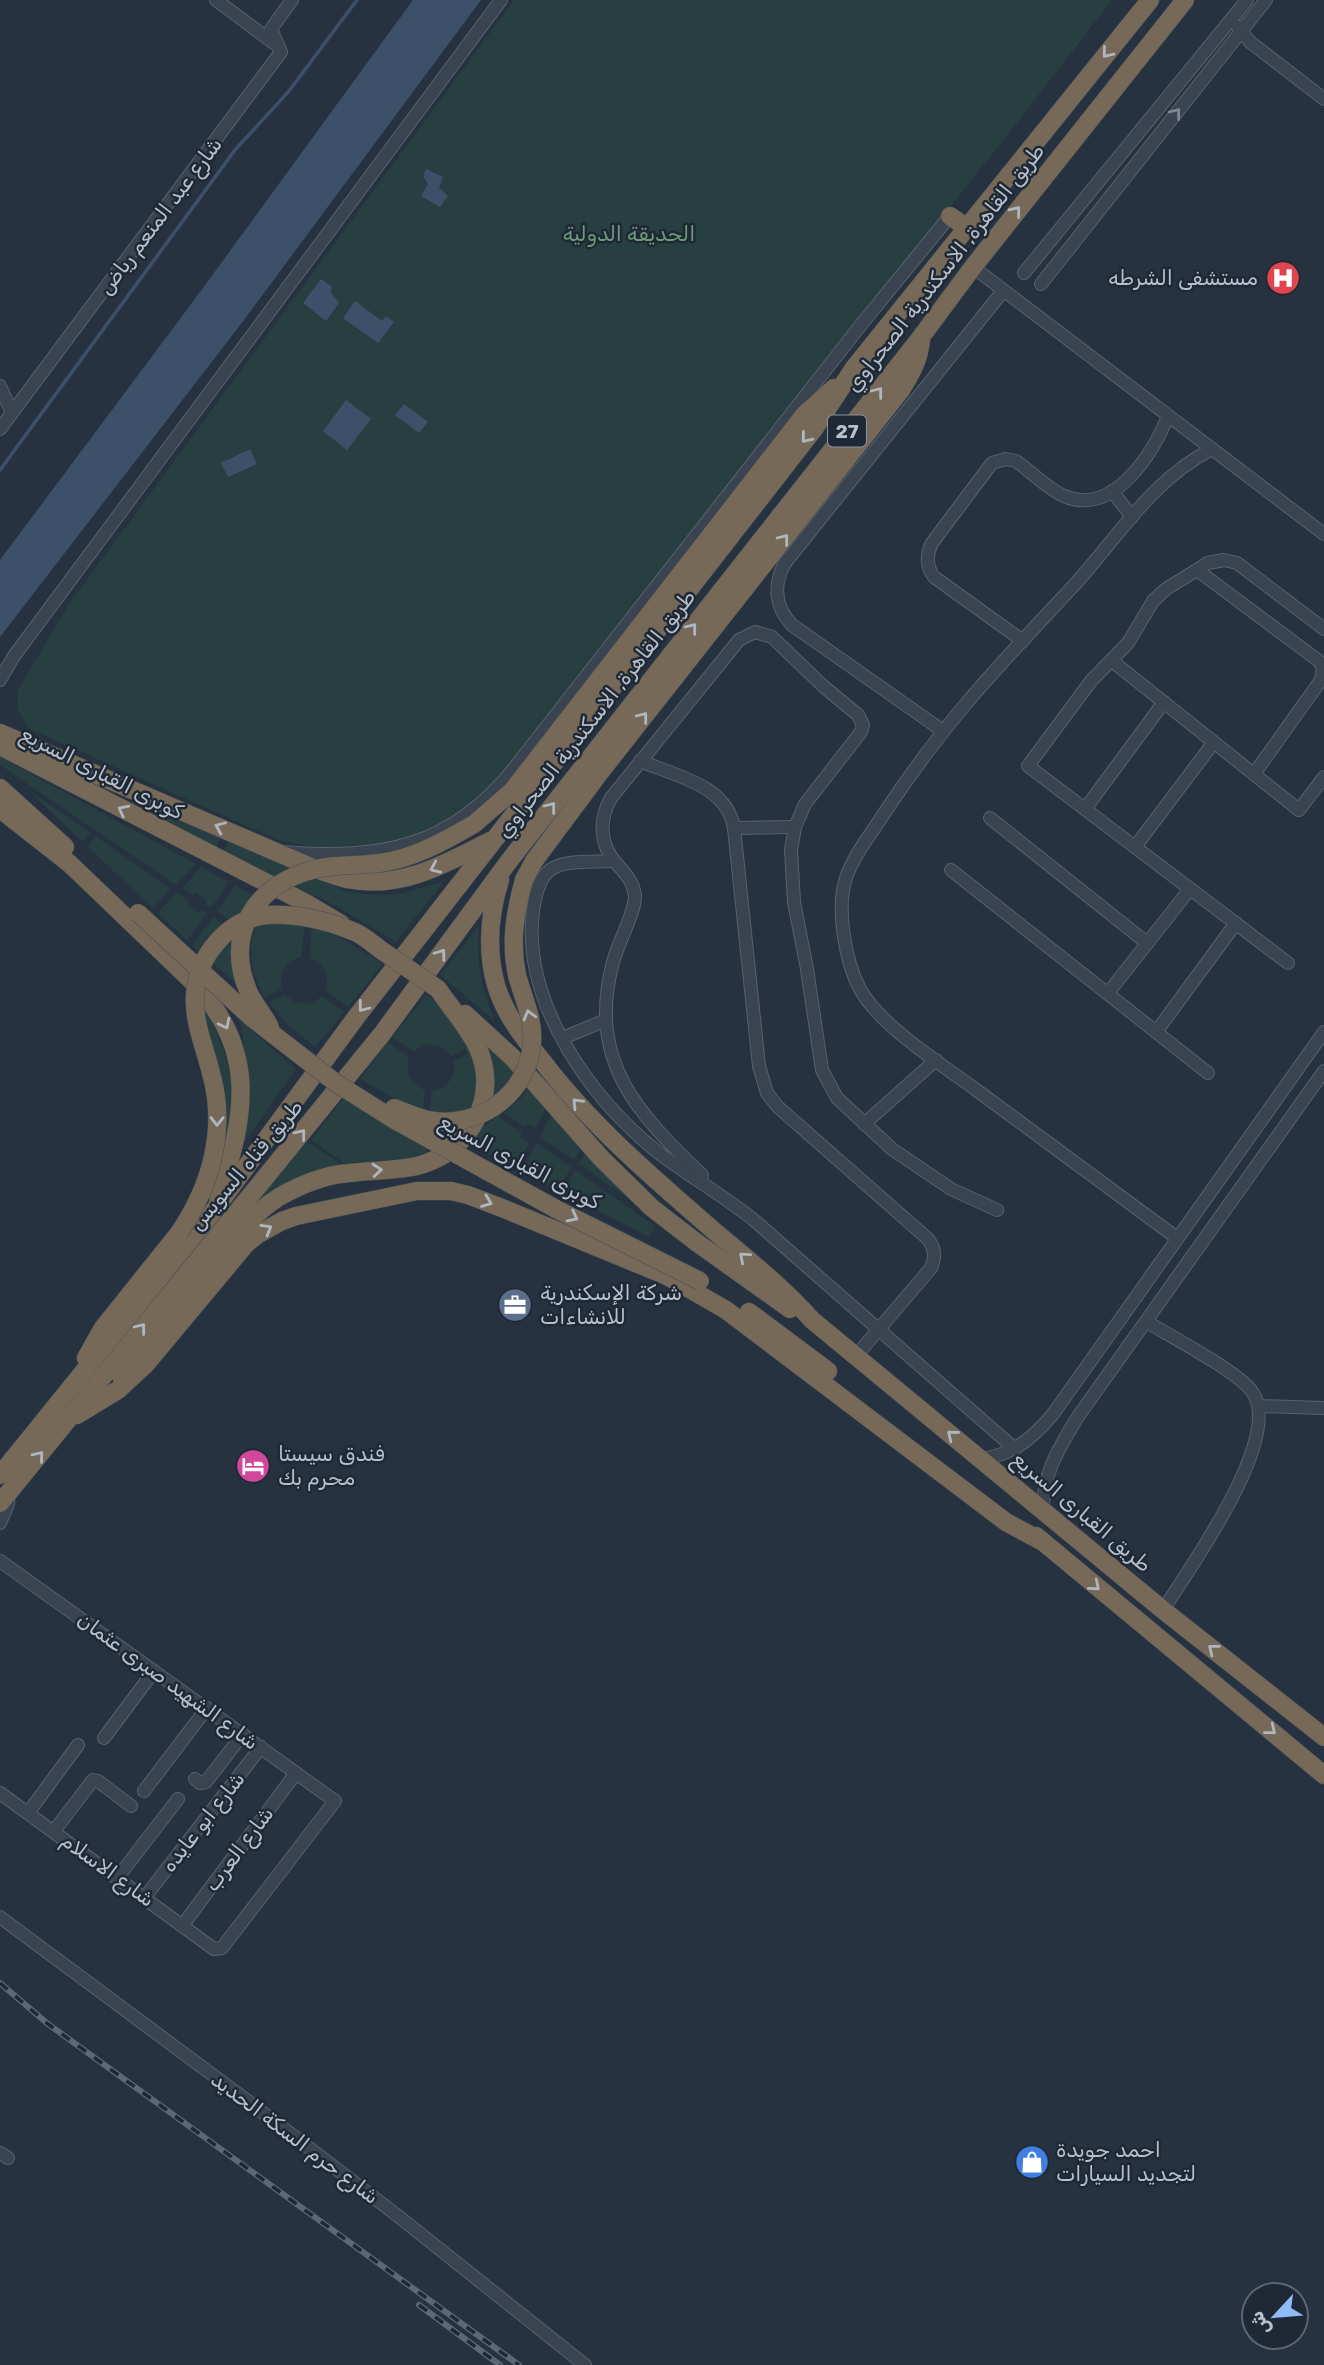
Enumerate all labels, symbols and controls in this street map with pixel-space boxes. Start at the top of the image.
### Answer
one-way arrow [1103,45,1115,58]
one-way arrow [1168,108,1181,120]
street label: شارع عبد المنعم رياض [92,132,229,300]
street label: طريق القاهرة, الاسكندرية الصحراوي [840,139,1051,398]
one-way arrow [1008,207,1021,219]
park label: الحديقة الدولية [563,221,695,247]
hospital icon: مستشفى الشرطه [1264,259,1302,297]
place label: مستشفى الشرطه [1108,265,1258,290]
one-way arrow [869,387,882,399]
road number: 27 [828,416,866,446]
one-way arrow [802,430,815,442]
one-way arrow [776,534,789,546]
street label: طريق القاهرة, الاسكندرية الصحراوي [491,585,702,844]
one-way arrow [683,624,696,636]
one-way arrow [635,713,648,725]
street label: كوبرى القبارى السريع [16,721,188,827]
one-way arrow [542,802,555,815]
one-way arrow [118,805,130,819]
one-way arrow [215,821,227,835]
one-way arrow [430,860,442,874]
one-way arrow [432,949,445,962]
one-way arrow [359,1000,372,1012]
one-way arrow [523,1009,537,1021]
one-way arrow [217,1017,231,1029]
street label: طريق قناه السويس [184,1094,307,1235]
one-way arrow [573,1098,586,1111]
street label: كوبرى القبارى السريع [434,1109,605,1217]
one-way arrow [209,1116,225,1127]
one-way arrow [293,1129,306,1141]
one-way arrow [372,1163,383,1178]
one-way arrow [481,1194,493,1208]
one-way arrow [566,1209,578,1223]
one-way arrow [260,1224,273,1237]
one-way arrow [740,1253,753,1265]
place label: شركة الإسكندرية للانشاءات [540,1280,682,1329]
office icon: شركة الإسكندرية للانشاءات [496,1286,534,1324]
one-way arrow [133,1324,146,1336]
one-way arrow [948,1430,960,1443]
place label: فندق سيستا محرم بك [278,1441,385,1491]
street label: طريق القبارى السريع [1006,1446,1157,1579]
hotel icon: فندق سيستا محرم بك [234,1447,272,1485]
one-way arrow [31,1451,43,1464]
one-way arrow [1087,1578,1100,1590]
street label: شارع الشهيد صبرى عثمان [72,1606,264,1756]
one-way arrow [1208,1645,1221,1657]
one-way arrow [1263,1722,1276,1734]
street label: شارع ابو عايده [156,1767,251,1878]
street label: شارع العرب [199,1801,280,1897]
street label: شارع الاسلام [56,1827,160,1913]
street label: شارع حرم السكة الحديد [205,2066,384,2211]
place label: احمد جويدة لتجديد السيارات [1056,2137,1196,2186]
shop icon: احمد جويدة لتجديد السيارات [1013,2143,1051,2181]
north arrow [1240,2281,1310,2351]
text: ش [1245,2307,1276,2339]

